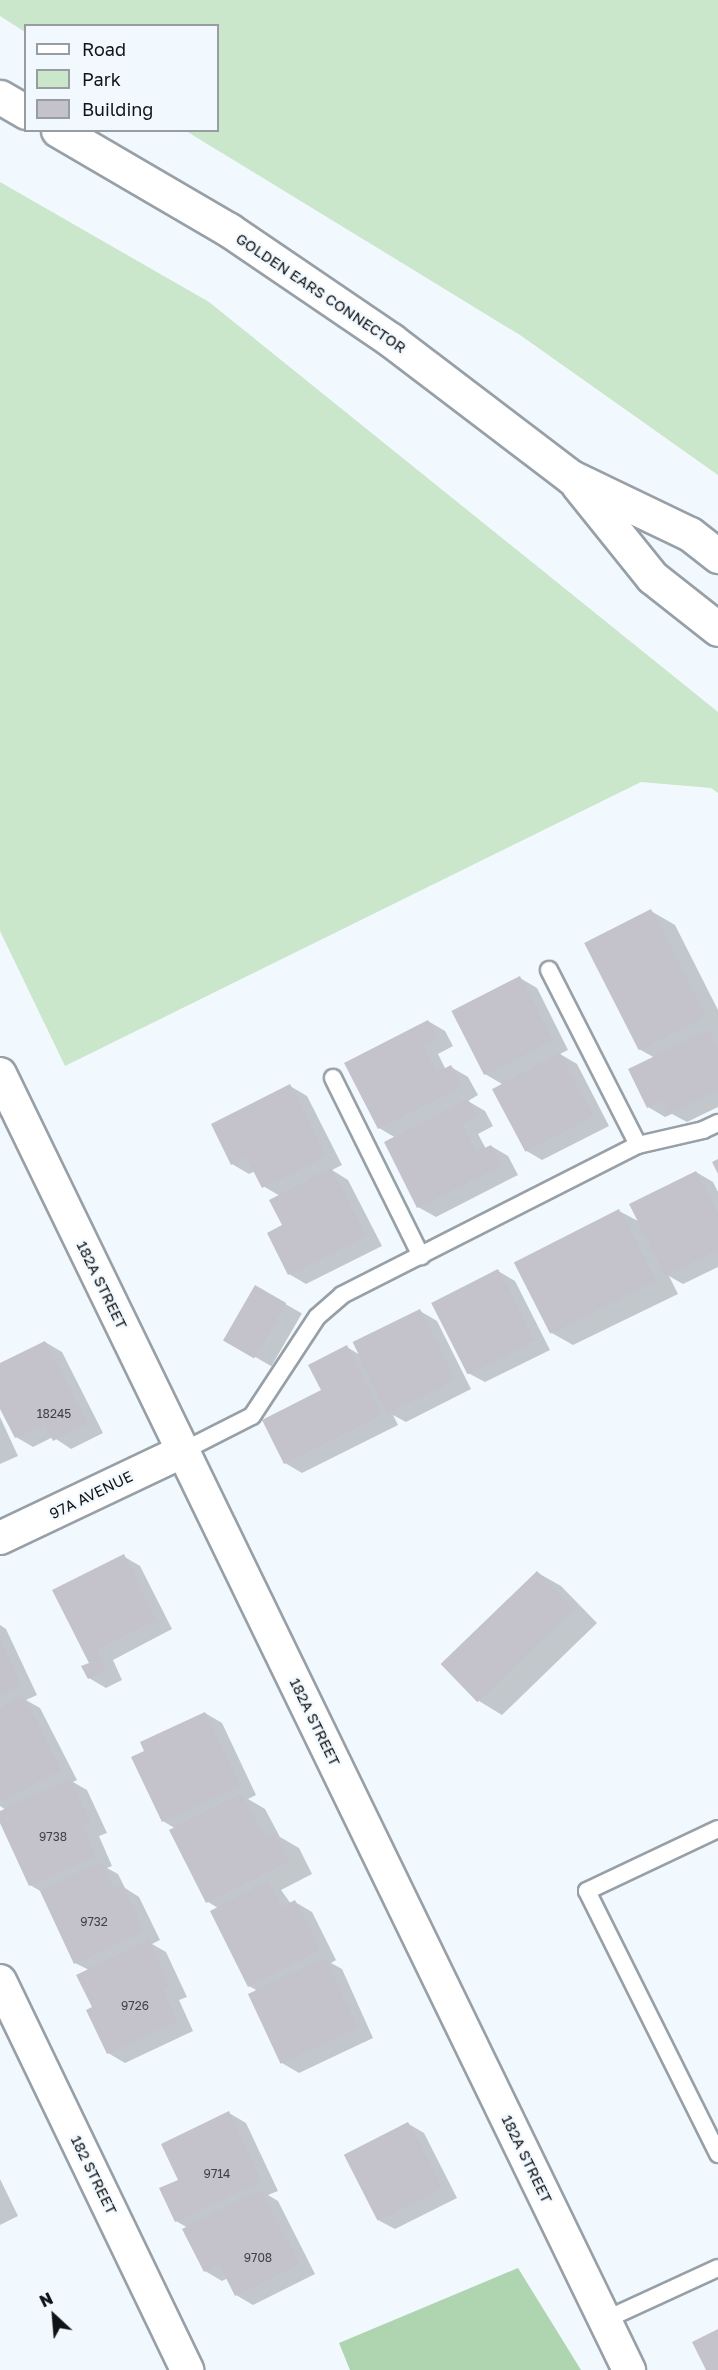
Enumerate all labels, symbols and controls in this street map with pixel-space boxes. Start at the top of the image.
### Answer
legend [24,24,219,132]
text: Road [82,38,126,60]
text: Park [82,68,121,90]
text: Building [82,98,153,120]
street label: GOLDEN EARS CONNECTOR [233,229,409,357]
street label: 182A STREET [73,1238,131,1332]
house number: 18245 [37,1407,71,1421]
street label: 97A AVENUE [47,1467,135,1523]
street label: 182A STREET [286,1675,344,1769]
house number: 9738 [39,1830,67,1844]
house number: 9732 [80,1915,108,1929]
house number: 9726 [121,1999,149,2013]
street label: 182A STREET [498,2112,556,2206]
street label: 182 STREET [67,2133,121,2217]
house number: 9714 [204,2167,230,2181]
house number: 9708 [244,2251,272,2265]
north arrow [24,2286,84,2346]
text: N [36,2288,56,2311]

